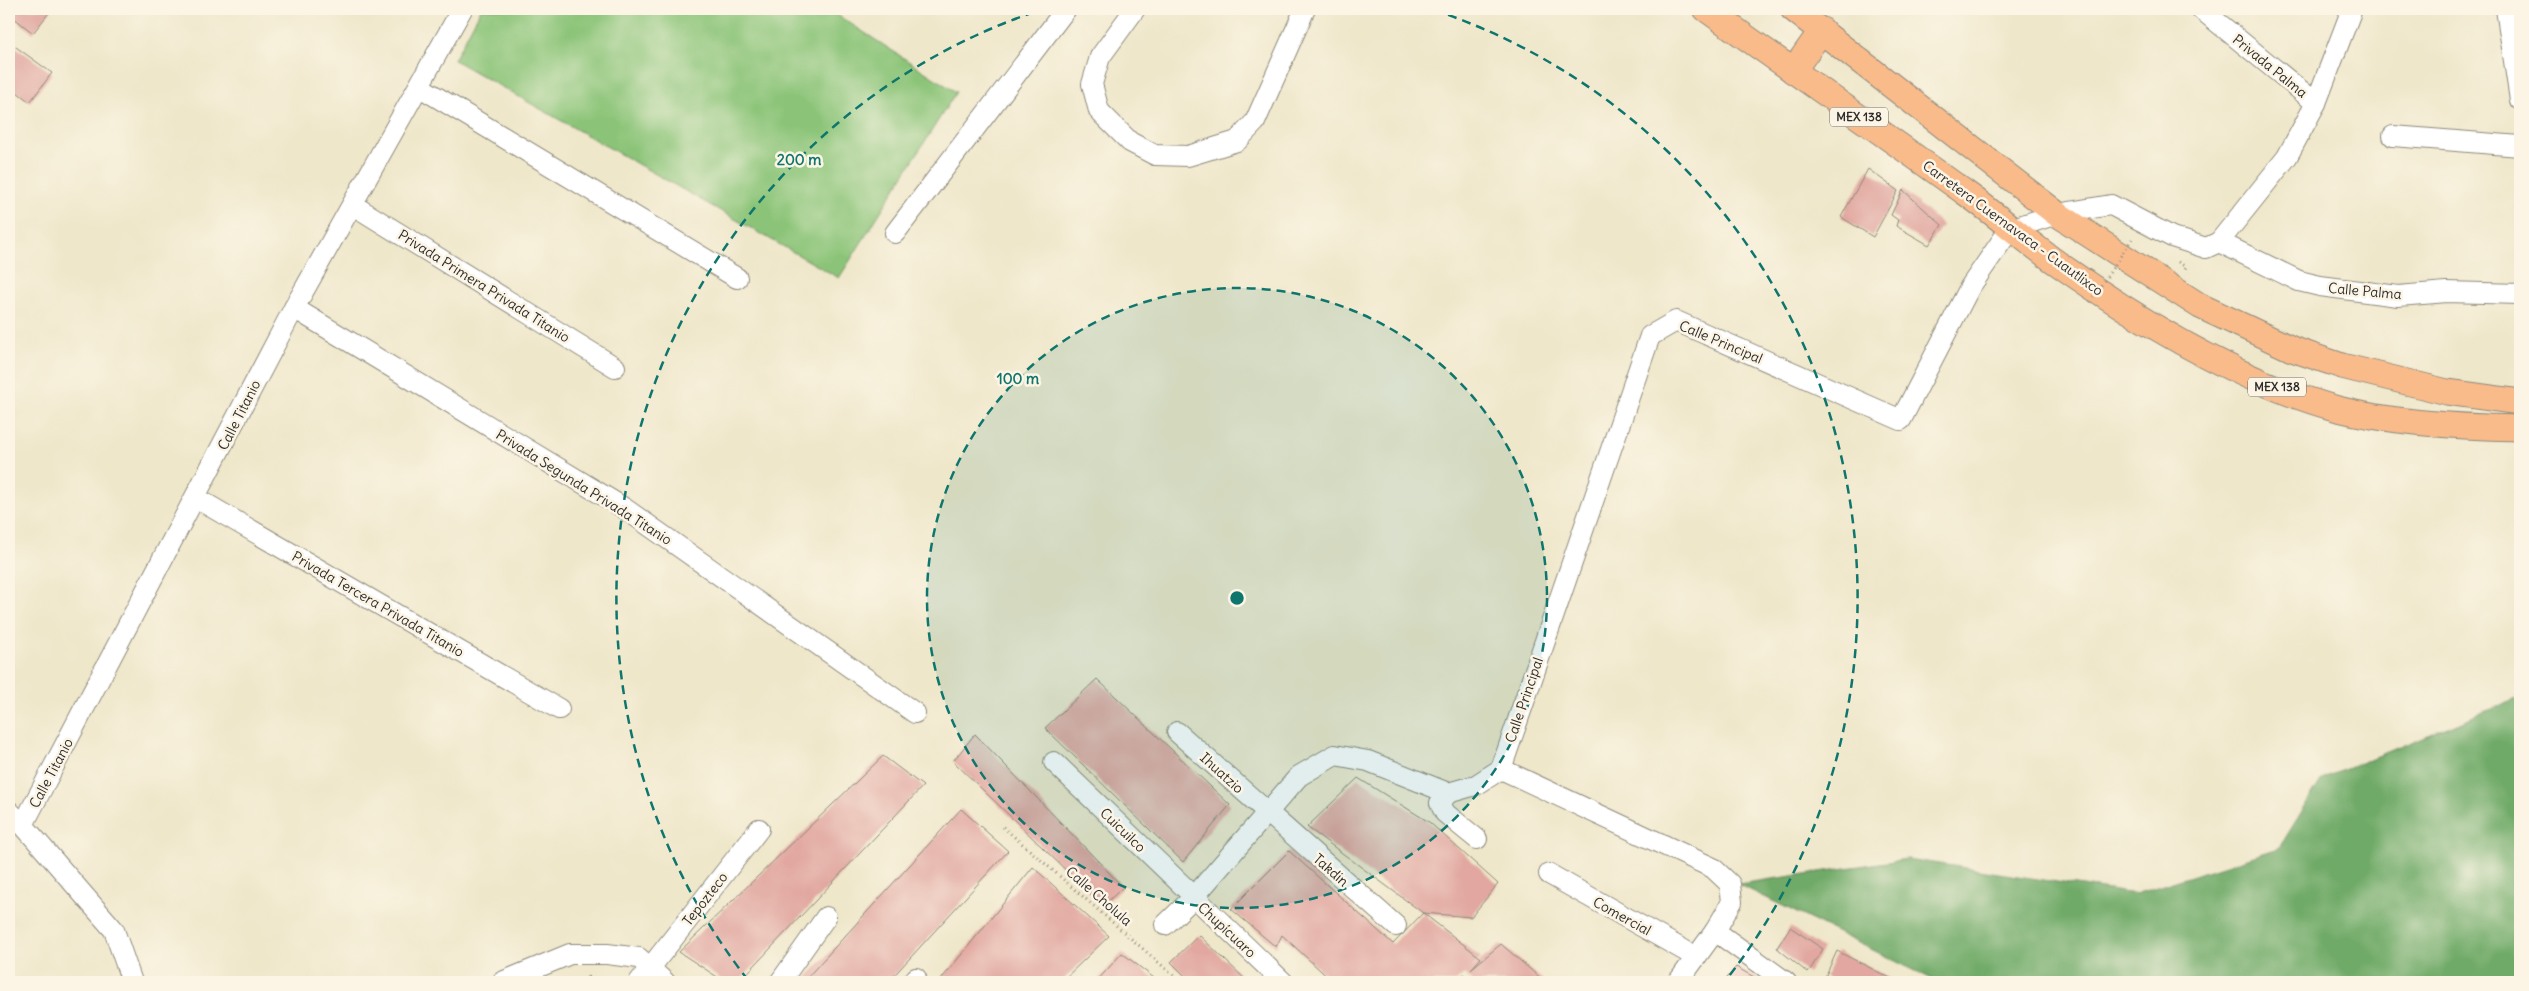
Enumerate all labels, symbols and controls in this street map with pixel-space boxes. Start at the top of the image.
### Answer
street label: Privada Palma [2229,30,2311,102]
road number: MEX 138 [1830,108,1888,126]
text: 200 m [777,150,821,169]
street label: Carretera Cuernavaca - Cuautlixco [1919,156,2107,300]
street label: Privada Primera Privada Titanio [395,226,573,346]
street label: Calle Palma [2327,279,2403,303]
street label: Calle Principal [1677,316,1765,368]
text: 100 m [997,369,1039,388]
street label: Calle Titanio [214,377,264,453]
road number: MEX 138 [2248,378,2306,397]
street label: Privada Segunda Privada Titanio [493,425,675,549]
street label: Privada Tercera Privada Titanio [289,547,467,661]
centre of rings [1228,589,1246,607]
street label: Calle Principal [1501,655,1547,745]
street label: Calle Titanio [25,735,77,811]
street label: Ihuatzio [1196,749,1248,797]
street label: Cuicuilco [1096,804,1150,856]
street label: Takdin [1310,850,1352,890]
street label: Calle Cholula [1062,862,1136,930]
street label: Tepozteco [678,868,732,929]
street label: Comercial [1590,893,1654,939]
street label: Chupícuaro [1194,898,1260,962]

